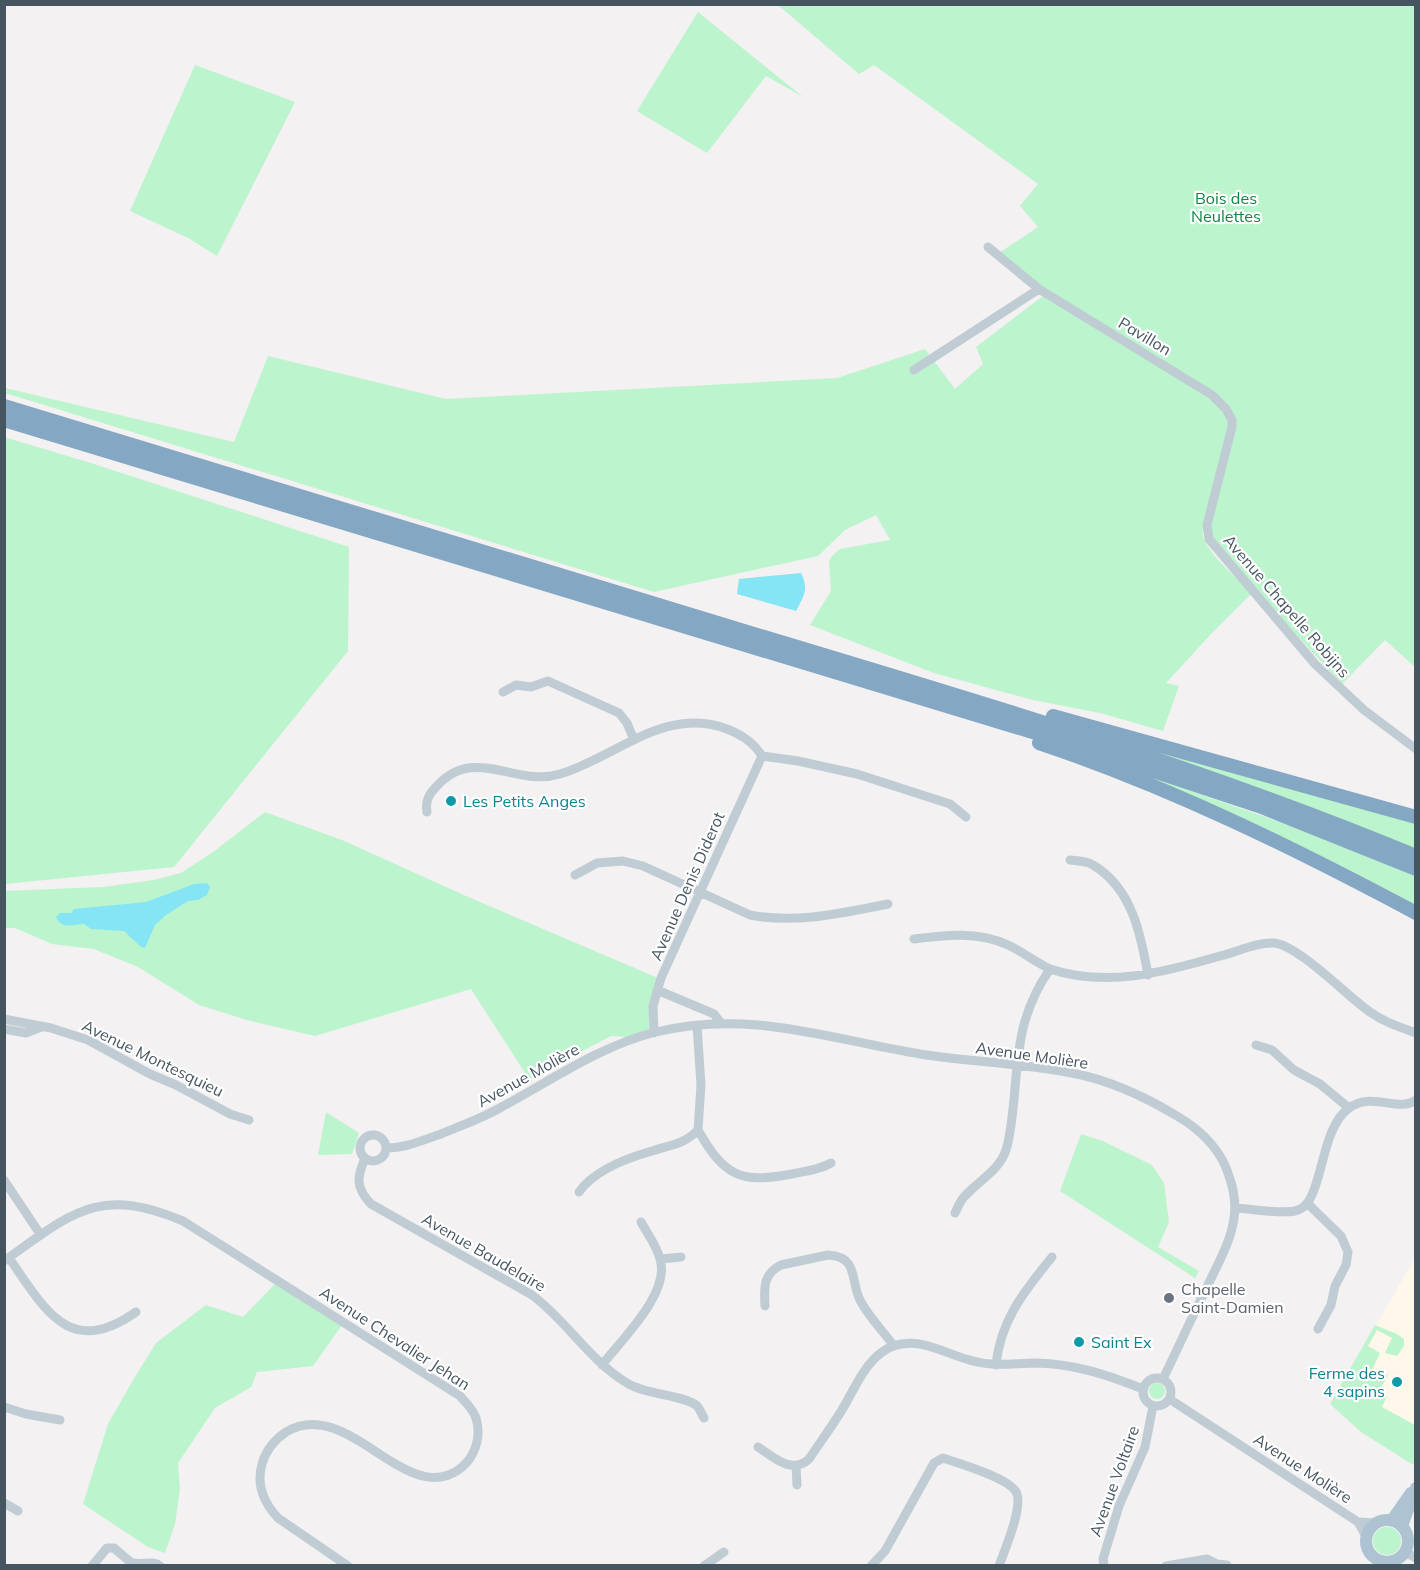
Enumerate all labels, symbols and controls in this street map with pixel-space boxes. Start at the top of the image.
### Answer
park label: Bois des Neulettes [1191,188,1261,226]
street label: Pavillon [1115,312,1175,360]
street label: Avenue Chapelle Robijns [1219,530,1355,682]
place label: Les Petits Anges [463,791,586,811]
marker: Les Petits Anges [444,794,458,808]
street label: Avenue Denis Diderot [645,808,729,963]
street label: Avenue Montesquieu [79,1015,227,1101]
street label: Avenue Molière [974,1037,1090,1073]
street label: Avenue Molière [474,1039,582,1111]
street label: Avenue Baudelaire [419,1208,549,1296]
place label: Chapelle Saint-Damien [1181,1279,1284,1317]
street label: Avenue Chevalier Jehan [316,1282,474,1394]
marker: Chapelle Saint-Damien [1162,1291,1176,1305]
place label: Saint Ex [1091,1332,1152,1352]
marker: Saint Ex [1072,1335,1086,1349]
place label: Ferme des 4 sapins [1309,1363,1385,1401]
marker: Ferme des 4 sapins [1390,1375,1404,1389]
street label: Avenue Voltaire [1085,1423,1143,1539]
street label: Avenue Molière [1250,1429,1356,1507]

